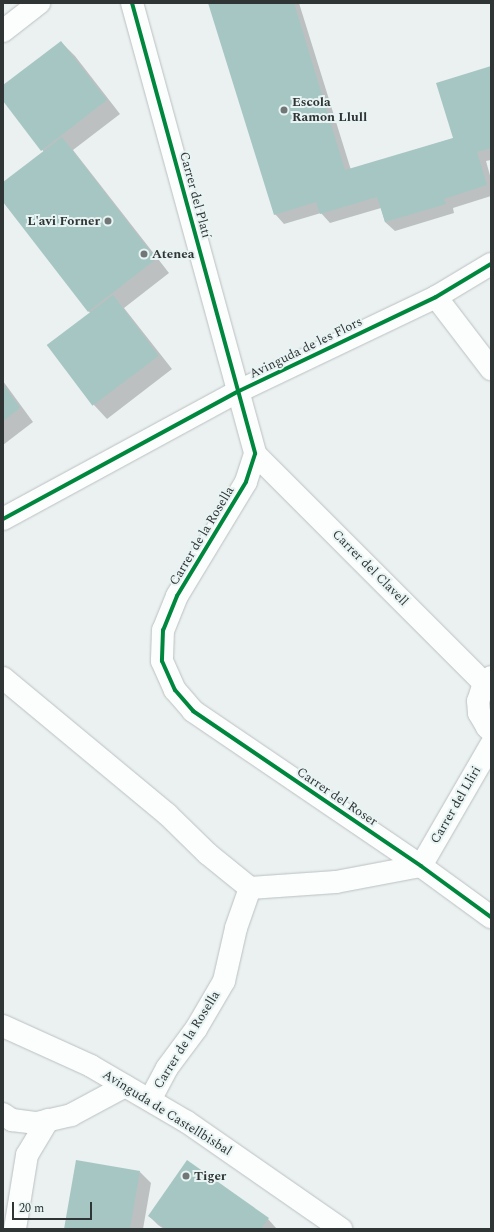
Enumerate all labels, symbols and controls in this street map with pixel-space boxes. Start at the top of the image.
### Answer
place label: Escola Ramon Llull [292,95,367,126]
marker: Escola Ramon Llull [279,105,289,115]
street label: Carrer del Platí [176,150,214,240]
place label: L'avi Forner [27,213,100,229]
marker: L'avi Forner [103,216,113,226]
place label: Atenea [152,246,194,262]
marker: Atenea [139,249,149,259]
street label: Avinguda de les Flors [247,314,365,382]
street label: Carrer de la Rosella [166,484,238,588]
street label: Carrer del Clavell [329,527,411,609]
street label: Carrer del Roser [294,764,380,830]
street label: Carrer del Lliri [428,764,484,846]
street label: Carrer de la Rosella [151,988,223,1092]
street label: Avinguda de Castellbisbal [100,1067,234,1159]
place label: Tiger [194,1168,226,1184]
marker: Tiger [181,1171,191,1181]
scale bar [14,1194,94,1220]
text: 20 m [19,1199,44,1218]

